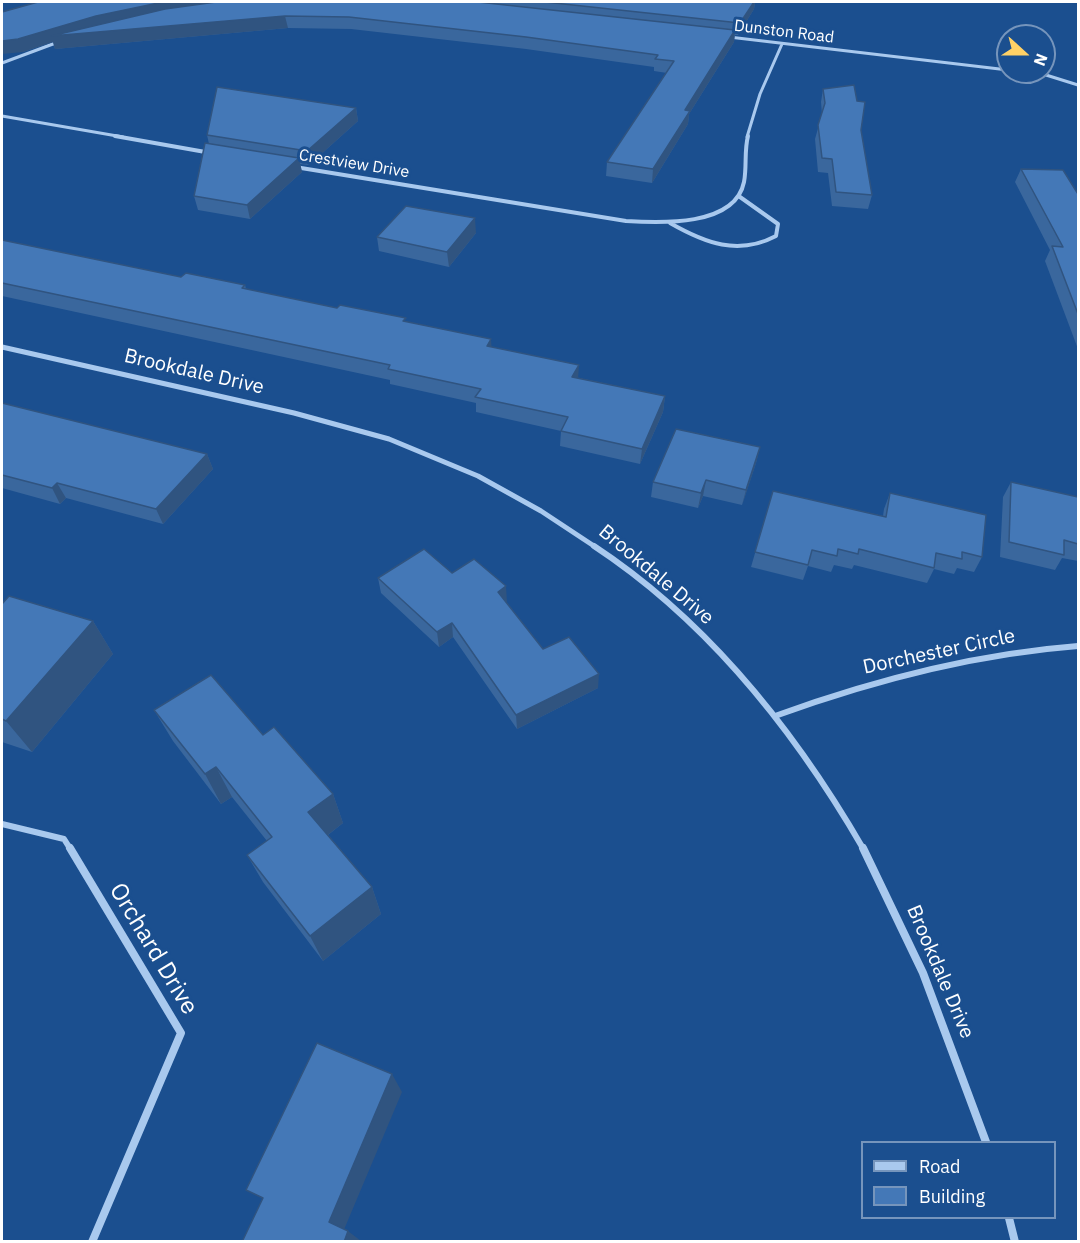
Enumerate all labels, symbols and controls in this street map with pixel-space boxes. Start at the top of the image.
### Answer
street label: Dunston Road [733,16,835,48]
north arrow [996,24,1056,84]
text: N [1030,51,1052,69]
street label: Crestview Drive [297,146,411,182]
street label: Brookdale Drive [122,344,266,400]
street label: Brookdale Drive [594,520,718,630]
street label: Dorchester Circle [861,624,1017,680]
street label: Orchard Drive [103,878,203,1020]
street label: Brookdale Drive [901,902,979,1042]
legend [861,1141,1056,1219]
text: Road [919,1155,960,1178]
text: Building [919,1185,985,1208]

